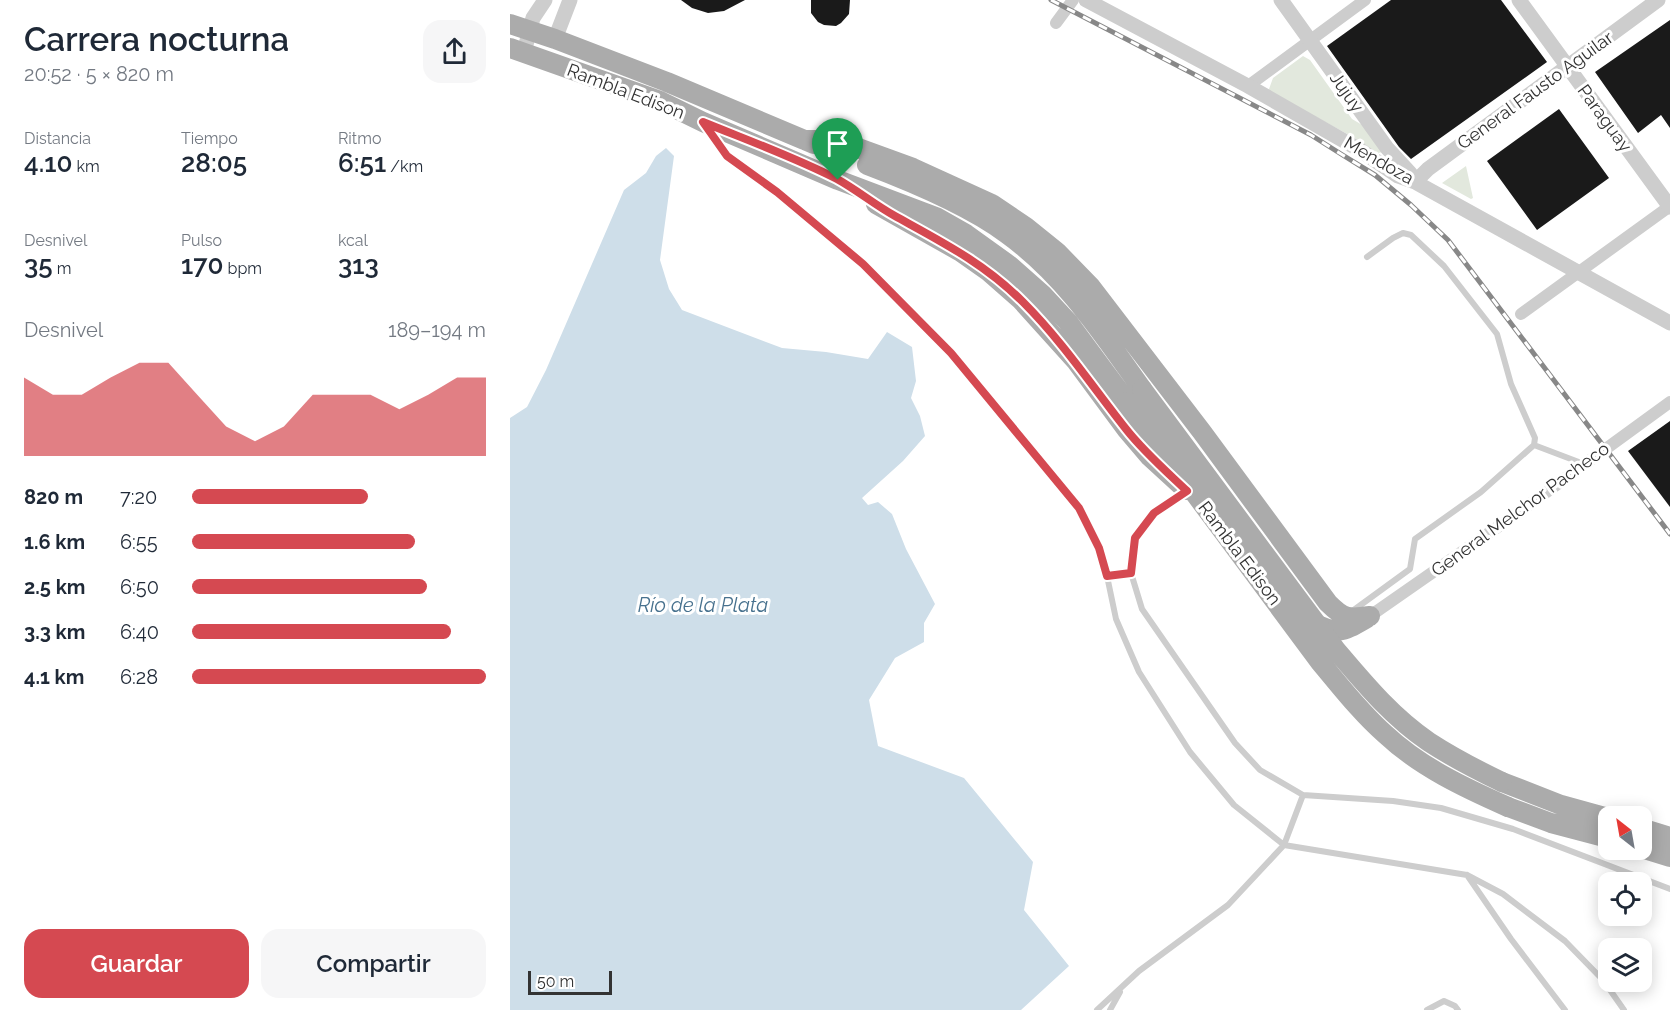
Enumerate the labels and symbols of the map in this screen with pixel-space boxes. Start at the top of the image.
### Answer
street label: General Fausto Aguilar [1453,26,1618,154]
street label: Rambla Edison [564,59,688,123]
street label: Jujuy [1326,68,1368,116]
street label: Paraguay [1574,80,1637,156]
pin [812,118,863,180]
street label: Mendoza [1340,132,1418,188]
street label: General Melchor Pacheco [1427,437,1613,581]
street label: Rambla Edison [1194,497,1286,609]
water label: Río de la Plata [638,593,768,617]
north arrow [1598,806,1652,860]
scale bar [528,968,612,996]

